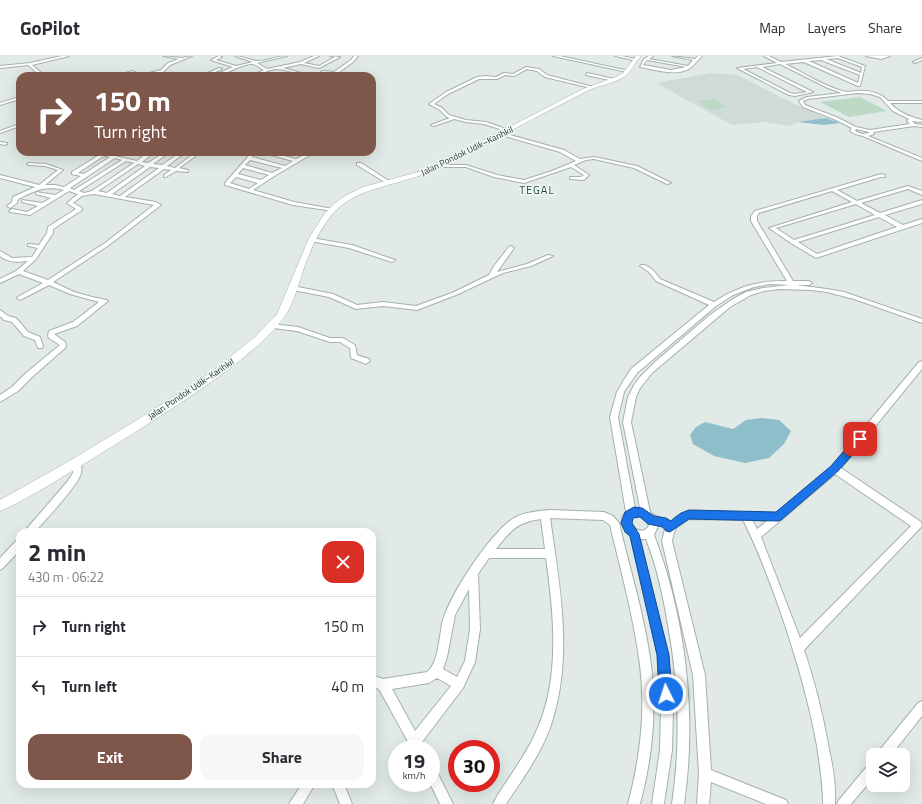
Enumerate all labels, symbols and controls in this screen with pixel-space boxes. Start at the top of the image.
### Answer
text: GoPilot [20,13,80,42]
text: Map [759,17,785,38]
text: Layers [807,17,846,38]
text: Share [868,17,902,38]
text: 150 m [94,79,171,122]
icon: right [28,88,80,140]
text: Turn right [94,118,167,145]
street label: Jalan Pondok Udik–Karihkil [418,123,515,179]
district label: TEGAL [519,182,555,198]
street label: Jalan Pondok Udik–Karihkil [145,355,236,422]
pin [843,422,877,456]
icon: arrive [849,428,871,450]
text: 2 min [28,534,86,570]
button: close [322,541,364,583]
text: 430 m · 06:22 [28,567,104,587]
text: Turn right [62,615,126,638]
text: 150 m [323,615,364,638]
icon: right [28,616,50,638]
position arrow [645,673,687,715]
text: Turn left [62,675,117,698]
text: 40 m [331,675,364,698]
icon: left [28,676,50,698]
button: Exit [28,734,192,780]
button: Share [200,734,364,780]
speed limit sign: 30 [448,740,500,792]
text: 19 [403,745,425,776]
map controls [866,748,910,792]
button: layers [866,748,910,792]
text: km/h [403,768,425,783]

